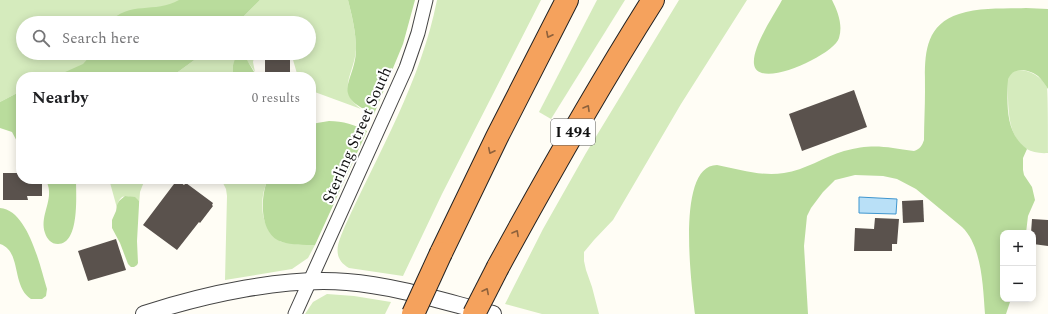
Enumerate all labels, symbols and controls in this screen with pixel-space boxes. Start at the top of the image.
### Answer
search box [16,16,316,60]
icon: search [30,27,52,49]
text: Search here [62,27,140,50]
one-way arrow [546,31,554,38]
street label: Sterling Street South [316,63,398,207]
text: Nearby [32,85,88,111]
text: 0 results [252,88,300,108]
one-way arrow [583,105,590,112]
road number: I 494 [551,119,595,145]
one-way arrow [488,147,496,154]
one-way arrow [512,230,519,237]
map controls [1000,230,1036,302]
button: + [1000,230,1036,266]
button: − [1000,266,1036,302]
one-way arrow [481,287,489,295]

